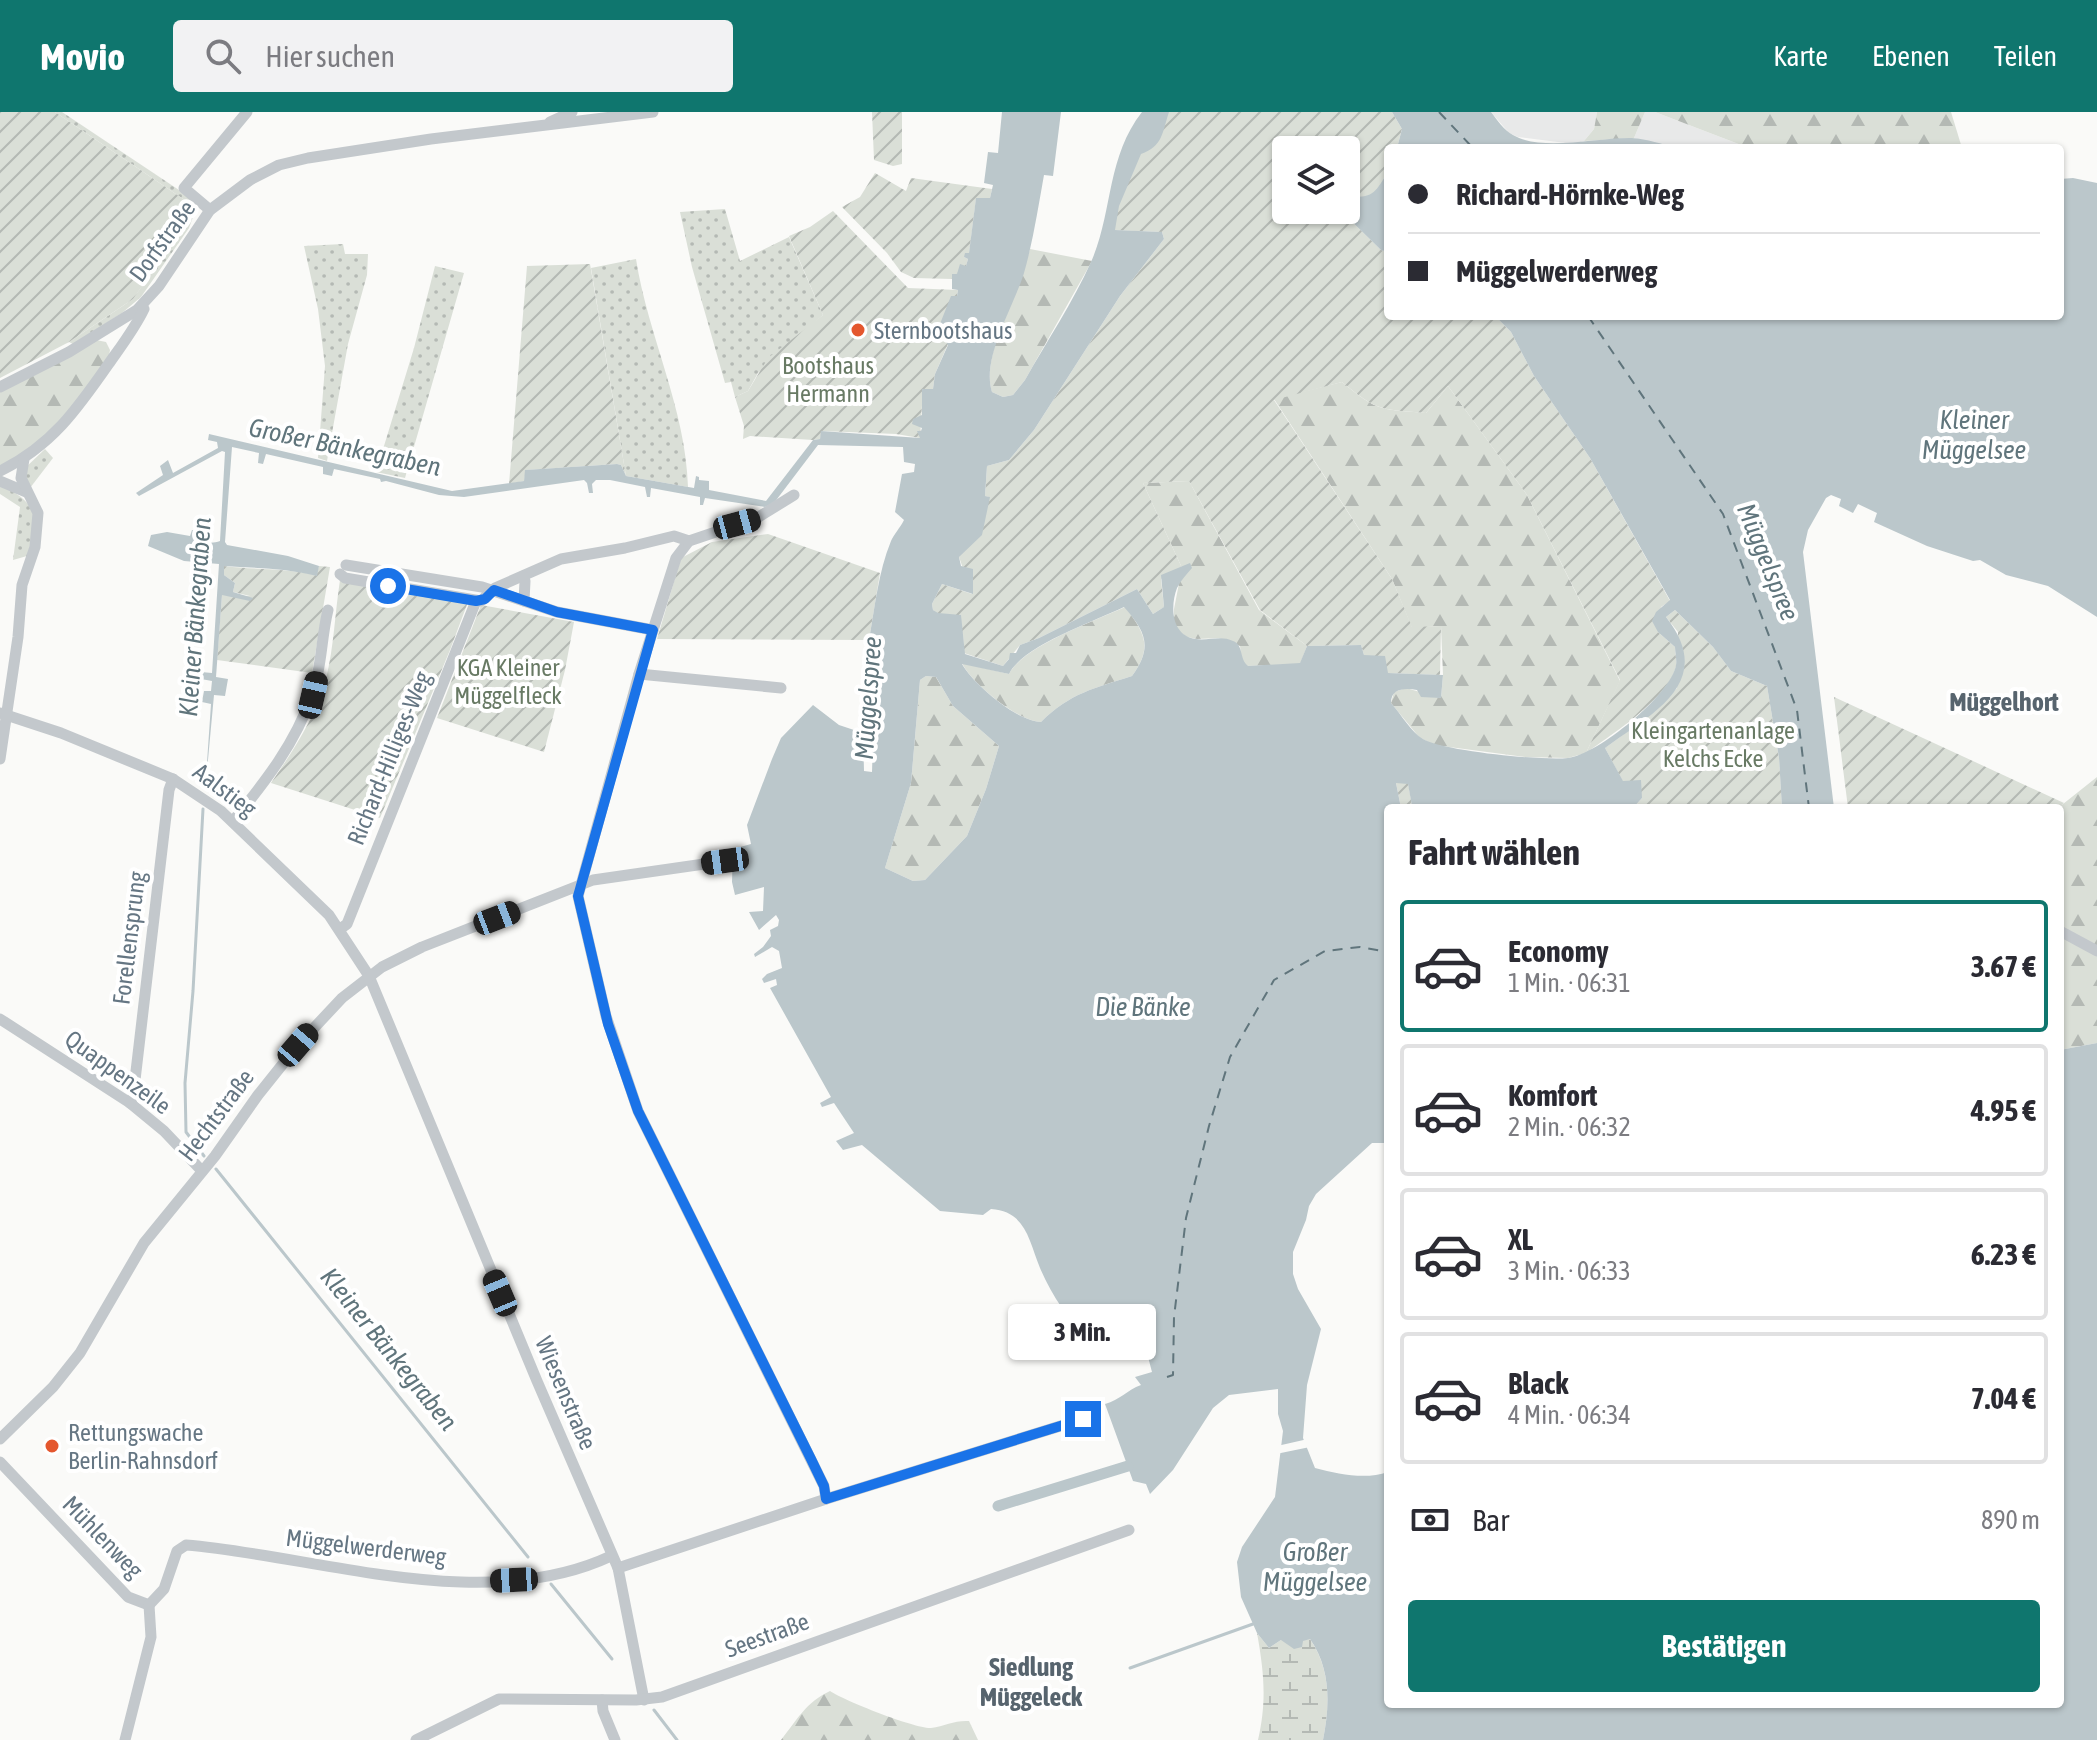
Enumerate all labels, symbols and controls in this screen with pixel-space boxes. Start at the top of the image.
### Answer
search box [173,20,733,92]
icon: search [201,34,245,78]
text: Movio [40,35,125,78]
text: Hier suchen [265,39,395,73]
text: Karte [1773,40,1828,72]
text: Ebenen [1872,40,1950,72]
text: Teilen [1994,40,2057,72]
map controls [1272,136,1360,224]
button: layers [1272,136,1360,224]
text: Richard-Hörnke-Weg [1456,177,1684,211]
street label: Dorfstraße [124,195,200,287]
text: Müggelwerderweg [1456,254,1657,288]
place label: Sternbootshaus [874,317,1013,344]
marker: Sternbootshaus [849,321,867,339]
park label: Bootshaus Hermann [782,352,874,407]
water label: Kleiner Müggelsee [1922,405,2026,465]
water label: Großer Bänkegraben [246,412,444,482]
water label: Müggelspree [1731,499,1805,625]
car [711,506,763,542]
water label: Kleiner Bänkegraben [173,516,217,718]
route start [370,568,406,604]
water label: Müggelspree [849,635,887,761]
park label: KGA Kleiner Müggelfleck [454,654,562,709]
street label: Richard-Hilliges-Weg [342,667,436,849]
car [296,669,330,721]
district label: Müggelhort [1949,687,2059,717]
park label: Kleingartenanlage Kelchs Ecke [1631,717,1795,772]
street label: Aalstieg [188,758,262,823]
text: Fahrt wählen [1408,831,1580,873]
car [700,846,750,876]
street label: Forellensprung [107,869,151,1006]
car [470,898,524,938]
icon: car [1412,930,1484,1002]
text: Economy [1508,934,1609,968]
text: 3.67 € [1971,949,2036,983]
text: 1 Min. · 06:31 [1508,968,1631,998]
water label: Die Bänke [1095,992,1191,1022]
car [273,1019,323,1071]
street label: Quappenzeile [60,1025,176,1119]
street label: Hechtstraße [173,1064,259,1166]
icon: car [1412,1074,1484,1146]
text: Komfort [1508,1078,1597,1112]
text: 4.95 € [1971,1093,2036,1127]
text: 2 Min. · 06:32 [1508,1112,1631,1142]
icon: car [1412,1218,1484,1290]
text: XL [1508,1222,1533,1256]
text: 6.23 € [1971,1237,2036,1271]
text: 3 Min. · 06:33 [1508,1256,1631,1286]
water label: Kleiner Bänkegraben [314,1262,464,1436]
car [480,1266,520,1320]
callout: 3 Min. [1009,1303,1157,1359]
text: 3 Min. [1054,1317,1110,1347]
street label: Wiesenstraße [530,1332,602,1454]
icon: car [1412,1362,1484,1434]
text: Black [1508,1366,1568,1400]
text: 7.04 € [1971,1381,2036,1415]
text: 4 Min. · 06:34 [1508,1400,1631,1430]
route end [1065,1401,1101,1437]
place label: Rettungswache Berlin-Rahnsdorf [68,1419,218,1474]
marker: Rettungswache Berlin-Rahnsdorf [43,1437,61,1455]
street label: Mühlenweg [57,1490,149,1584]
icon: cash [1408,1498,1452,1542]
text: Bar [1472,1503,1509,1537]
text: 890 m [1981,1505,2040,1535]
street label: Müggelwerderweg [284,1524,448,1570]
water label: Großer Müggelsee [1263,1537,1367,1597]
car [489,1567,539,1593]
button: Bestätigen [1408,1600,2040,1692]
street label: Seestraße [721,1607,813,1663]
district label: Siedlung Müggeleck [980,1652,1083,1712]

